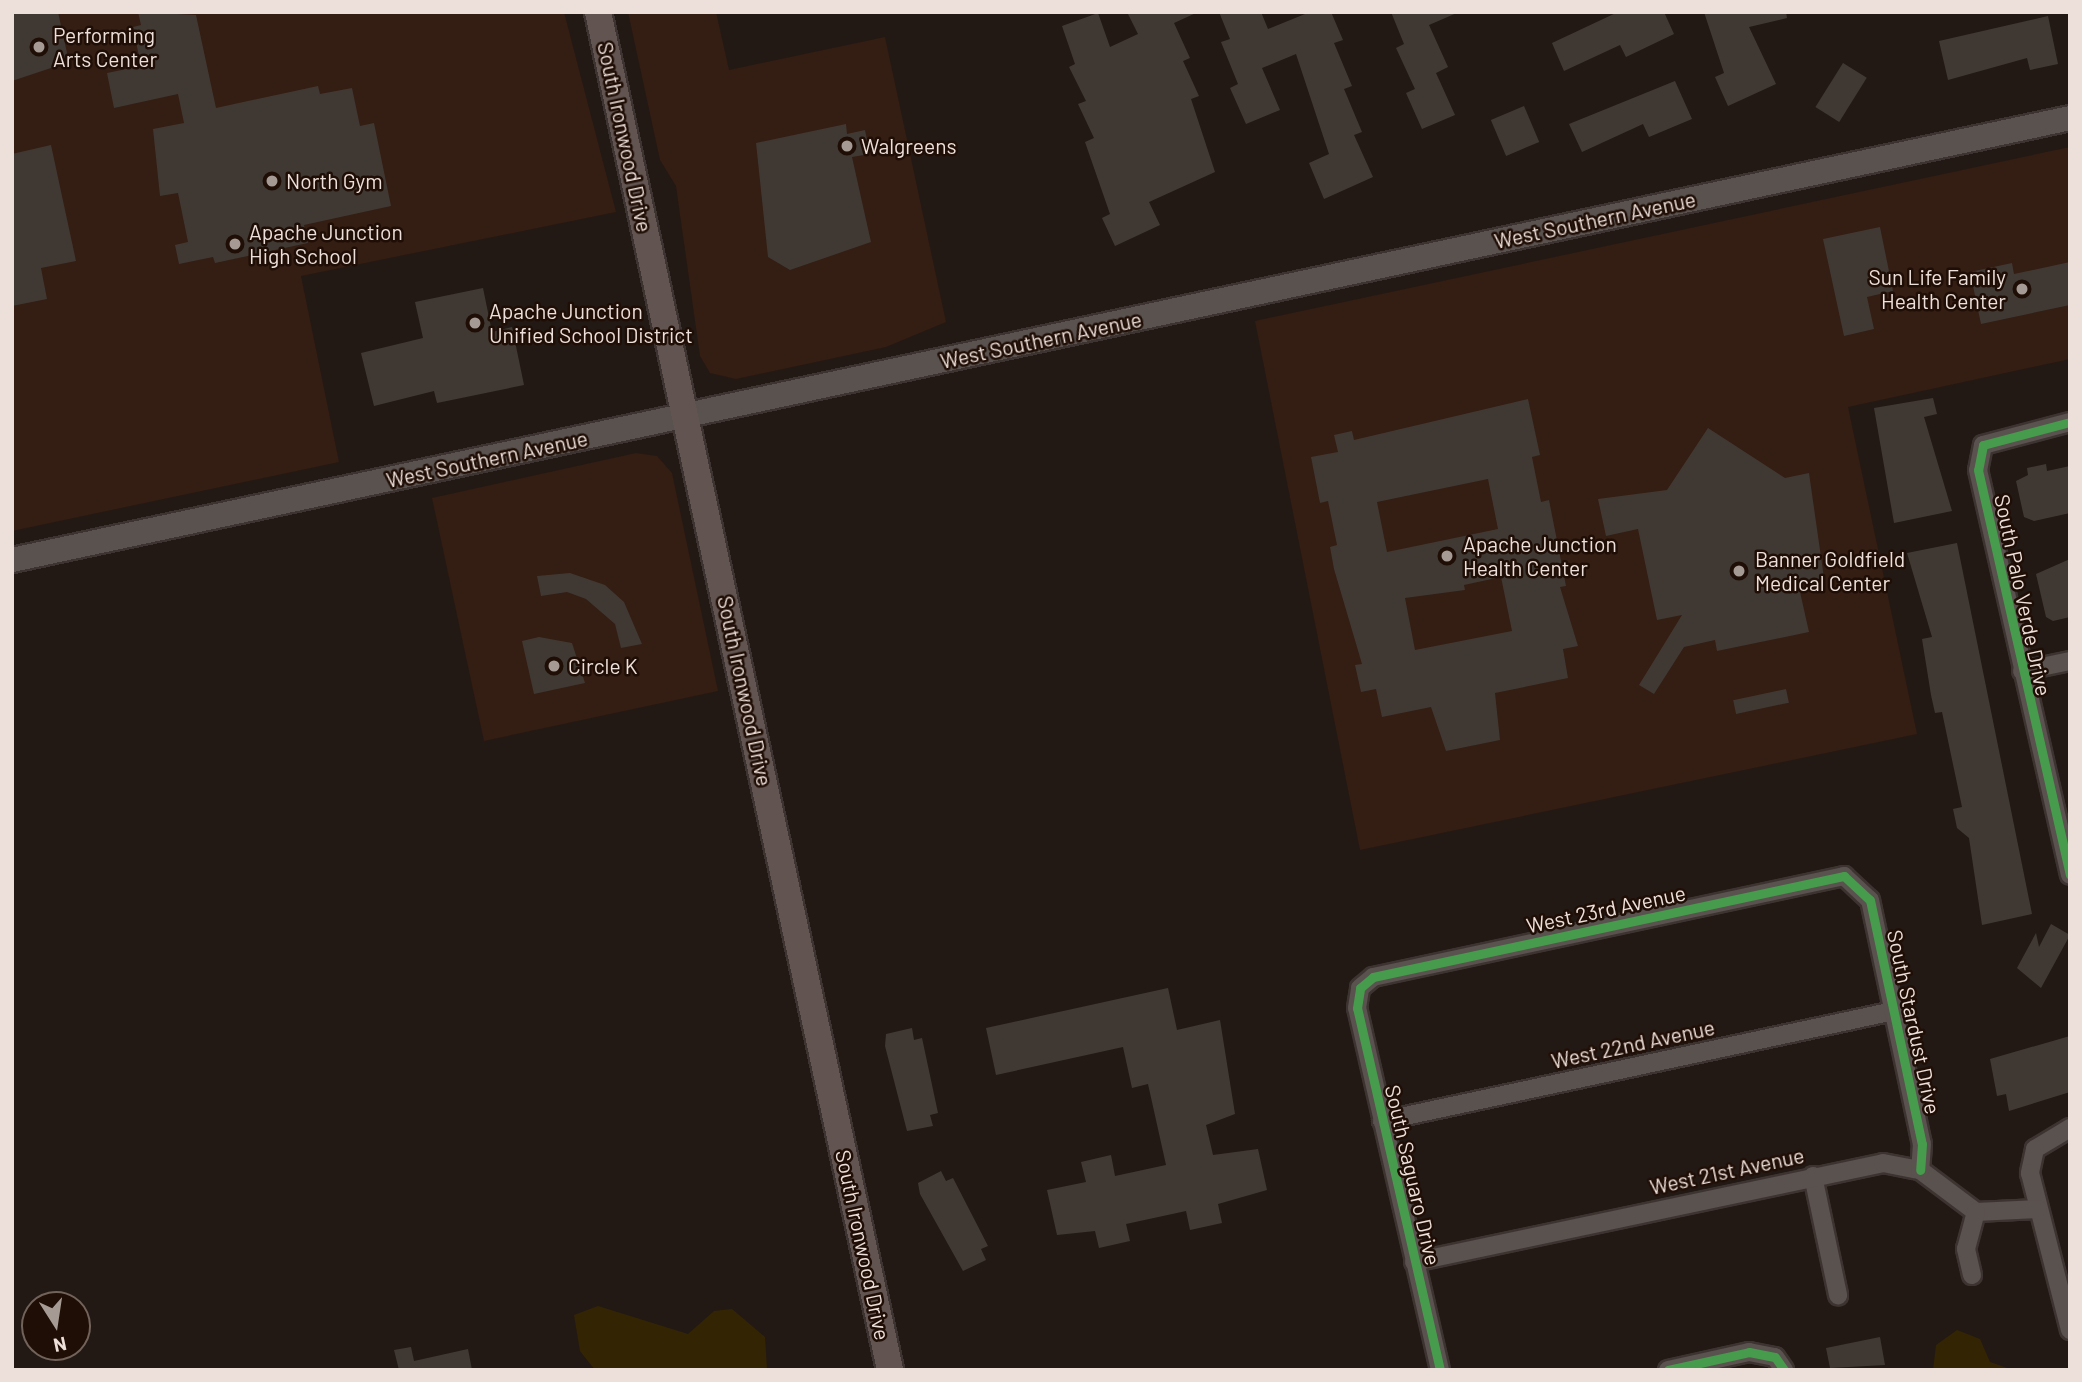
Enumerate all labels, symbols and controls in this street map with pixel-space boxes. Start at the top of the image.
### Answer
place label: Performing Arts Center [53,22,157,72]
marker: Performing Arts Center [31,39,47,55]
street label: South Ironwood Drive [593,40,657,234]
place label: Walgreens [861,133,957,159]
marker: Walgreens [839,138,855,154]
place label: North Gym [286,168,383,194]
marker: North Gym [264,173,280,189]
street label: West Southern Avenue [1492,186,1698,254]
place label: Apache Junction High School [249,219,403,269]
marker: Apache Junction High School [227,236,243,252]
place label: Sun Life Family Health Center [1869,264,2006,314]
marker: Sun Life Family Health Center [2012,279,2032,299]
place label: Apache Junction Unified School District [489,298,693,348]
street label: West Southern Avenue [938,306,1144,374]
marker: Apache Junction Unified School District [467,315,483,331]
street label: West Southern Avenue [384,425,590,493]
street label: South Palo Verde Drive [1989,492,2057,698]
place label: Apache Junction Health Center [1463,531,1617,581]
marker: Apache Junction Health Center [1437,546,1457,566]
place label: Banner Goldfield Medical Center [1755,546,1905,596]
marker: Banner Goldfield Medical Center [1729,561,1749,581]
street label: South Ironwood Drive [713,594,777,788]
place label: Circle K [568,653,638,679]
marker: Circle K [546,658,562,674]
street label: West 23rd Avenue [1524,880,1688,938]
street label: South Stardust Drive [1882,928,1946,1116]
street label: West 22nd Avenue [1549,1014,1717,1074]
street label: South Saguaro Drive [1380,1082,1446,1268]
street label: West 21st Avenue [1647,1142,1807,1200]
street label: South Ironwood Drive [831,1148,895,1342]
north arrow [21,1291,91,1361]
text: N [51,1333,69,1358]

